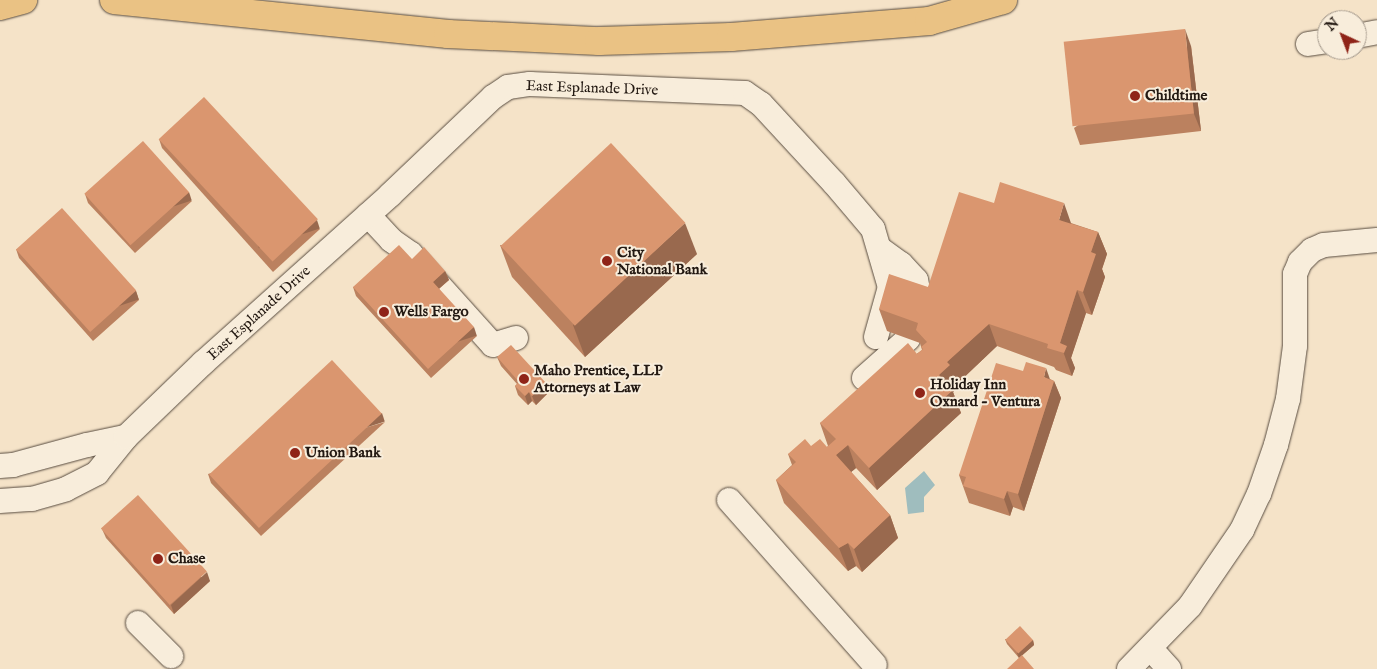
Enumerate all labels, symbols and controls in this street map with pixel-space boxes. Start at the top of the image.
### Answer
north arrow [1317,10,1367,60]
text: N [1322,14,1343,35]
street label: East Esplanade Drive [525,77,659,99]
place label: Childtime [1145,87,1207,105]
marker: Childtime [1129,90,1141,102]
place label: City National Bank [617,243,707,278]
marker: City National Bank [601,255,613,267]
street label: East Esplanade Drive [204,262,314,364]
place label: Wells Fargo [394,303,469,321]
marker: Wells Fargo [378,306,390,318]
place label: Maho Prentice, LLP Attorneys at Law [534,361,663,396]
marker: Maho Prentice, LLP Attorneys at Law [518,373,530,385]
place label: Holiday Inn Oxnard - Ventura [930,375,1040,410]
marker: Holiday Inn Oxnard - Ventura [914,387,926,399]
place label: Union Bank [305,444,381,462]
marker: Union Bank [289,447,301,459]
place label: Chase [168,550,205,568]
marker: Chase [152,553,164,565]

